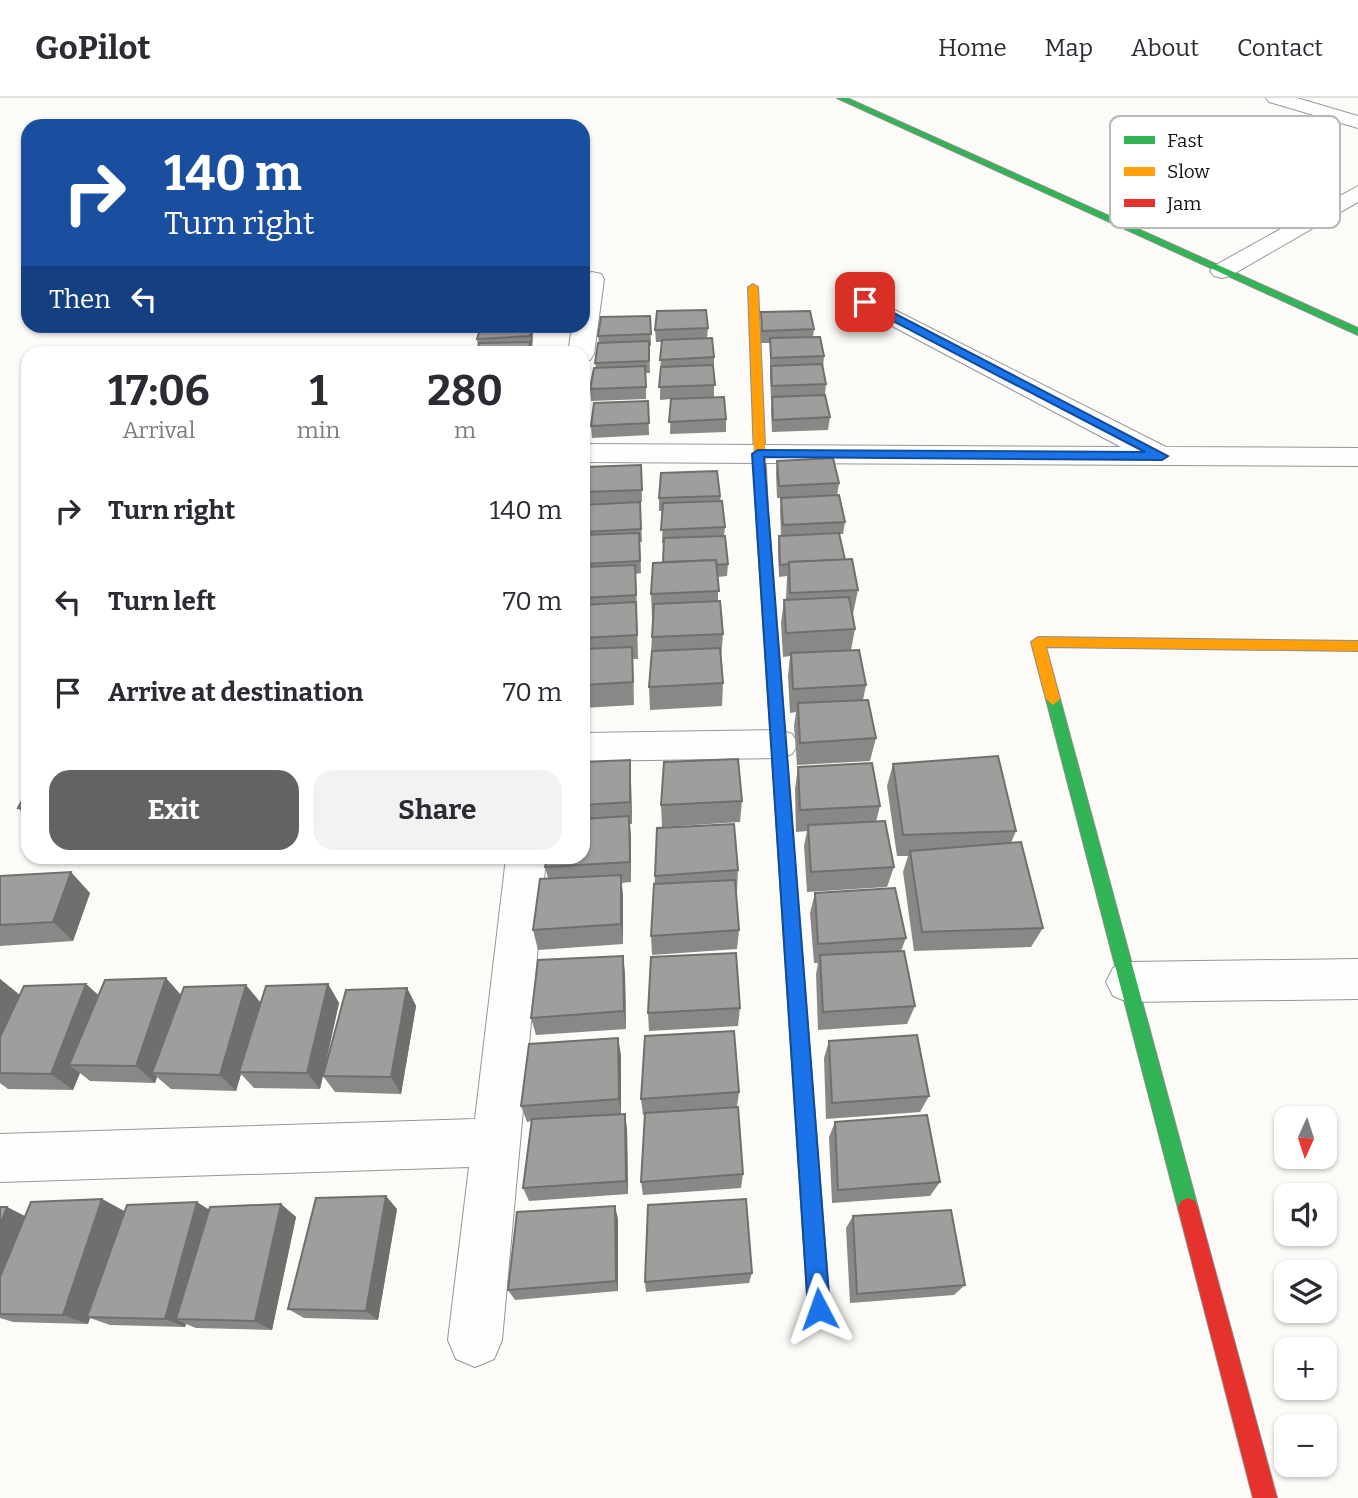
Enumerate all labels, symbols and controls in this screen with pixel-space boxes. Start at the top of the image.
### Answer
text: GoPilot [35,28,151,68]
text: Home [938,34,1007,62]
text: Map [1045,34,1093,62]
text: About [1131,34,1199,62]
text: Contact [1237,34,1323,62]
legend [1110,116,1340,228]
text: Fast [1167,129,1204,152]
text: 140 m [164,144,302,203]
icon: right [49,147,140,238]
text: Slow [1167,160,1210,183]
text: Jam [1166,192,1201,215]
text: Turn right [164,204,315,242]
pin [835,272,895,332]
icon: left [125,280,163,318]
icon: arrive [846,283,884,321]
text: Then [49,284,111,315]
text: 17:06 [108,366,210,416]
text: 1 [309,366,328,416]
text: 280 [427,366,503,416]
text: Arrival [122,416,195,444]
text: min [297,416,340,444]
text: m [454,416,476,444]
icon: right [49,492,87,530]
text: Turn right [108,495,235,526]
text: 140 m [490,495,562,526]
icon: left [49,583,87,621]
text: Turn left [108,586,216,617]
text: 70 m [503,586,562,617]
icon: arrive [49,674,87,712]
text: Arrive at destination [108,677,363,708]
text: 70 m [503,677,562,708]
button: Exit [49,770,299,850]
button: Share [313,770,562,850]
north arrow [1274,1106,1337,1169]
map controls [1274,1106,1337,1477]
button: sound [1274,1183,1337,1246]
button: layers [1274,1260,1337,1323]
position arrow [782,1272,856,1346]
button: + [1274,1337,1337,1400]
button: − [1274,1414,1337,1477]

